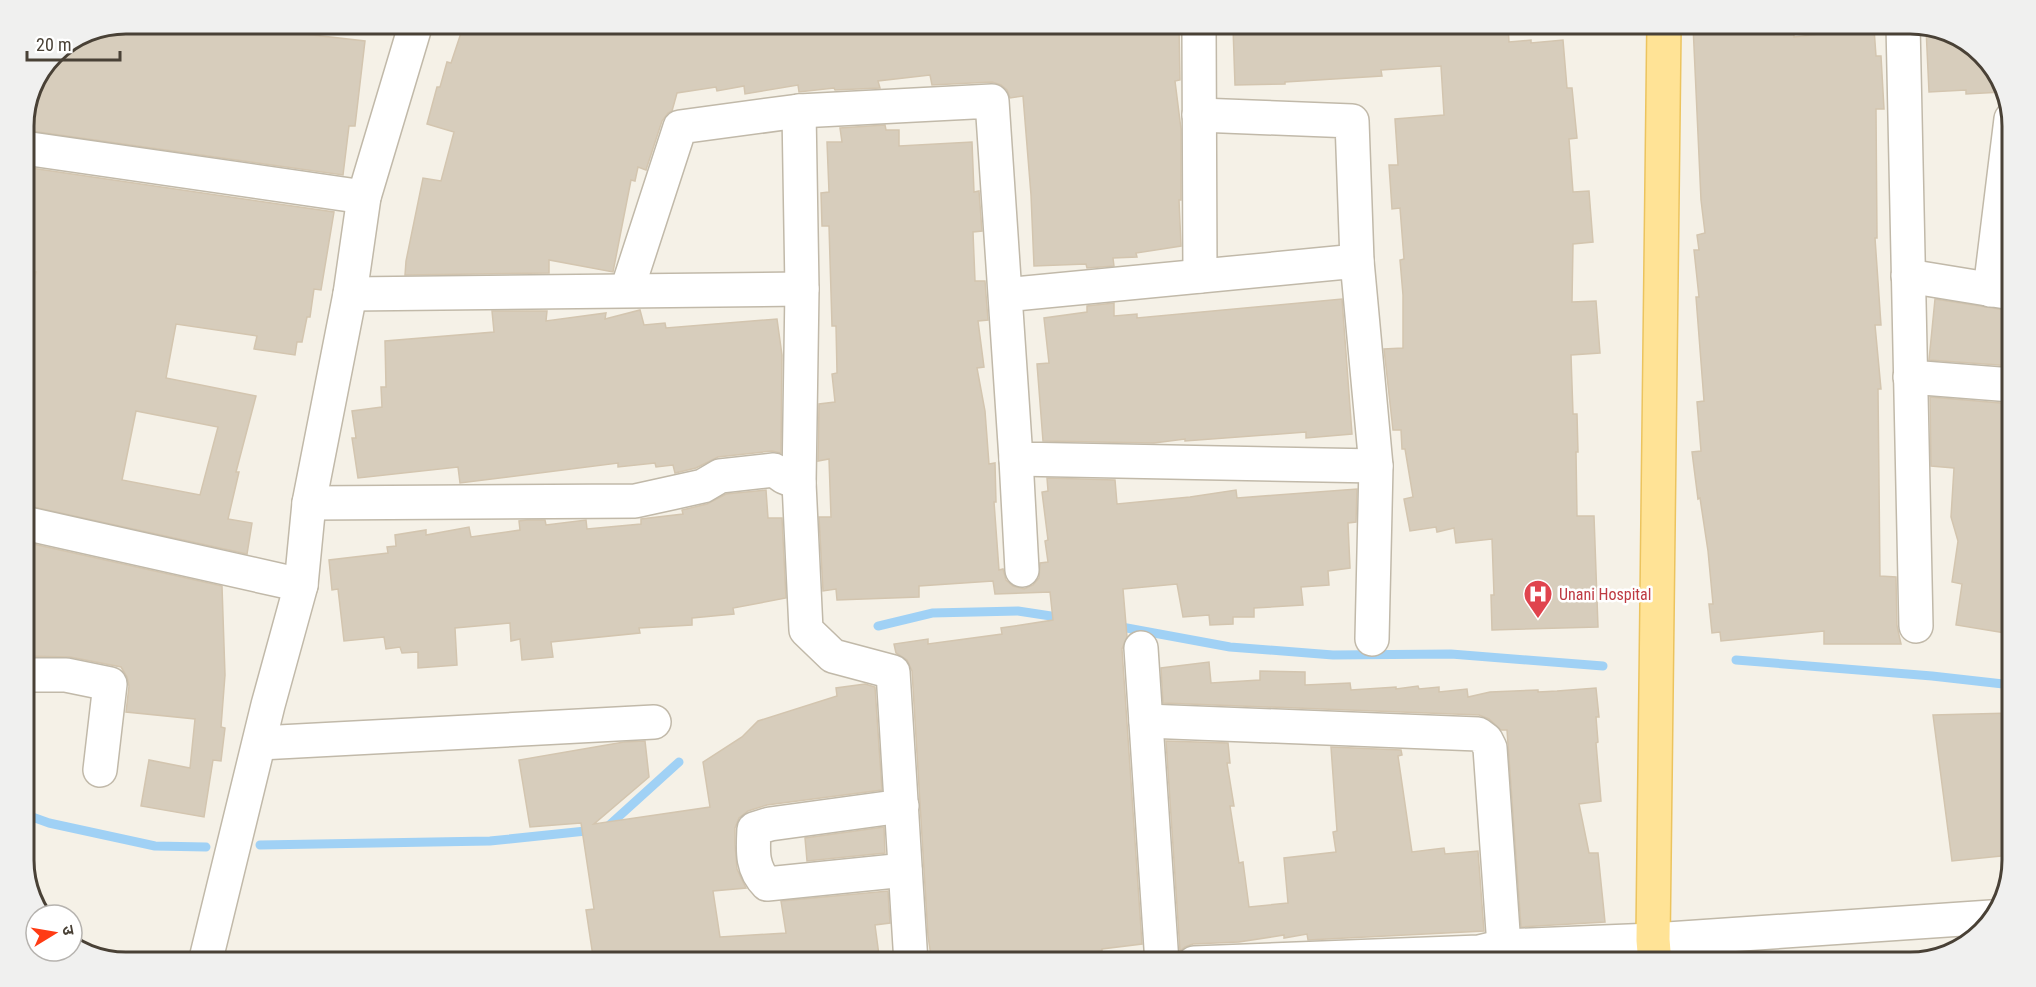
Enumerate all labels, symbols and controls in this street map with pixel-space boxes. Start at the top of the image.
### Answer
scale bar [27,24,120,62]
text: 20 m [36,34,71,55]
hospital icon: Unani Hospital [1522,578,1554,620]
place label: Unani Hospital [1559,585,1651,604]
north arrow [24,903,84,963]
text: उ [58,924,79,937]

